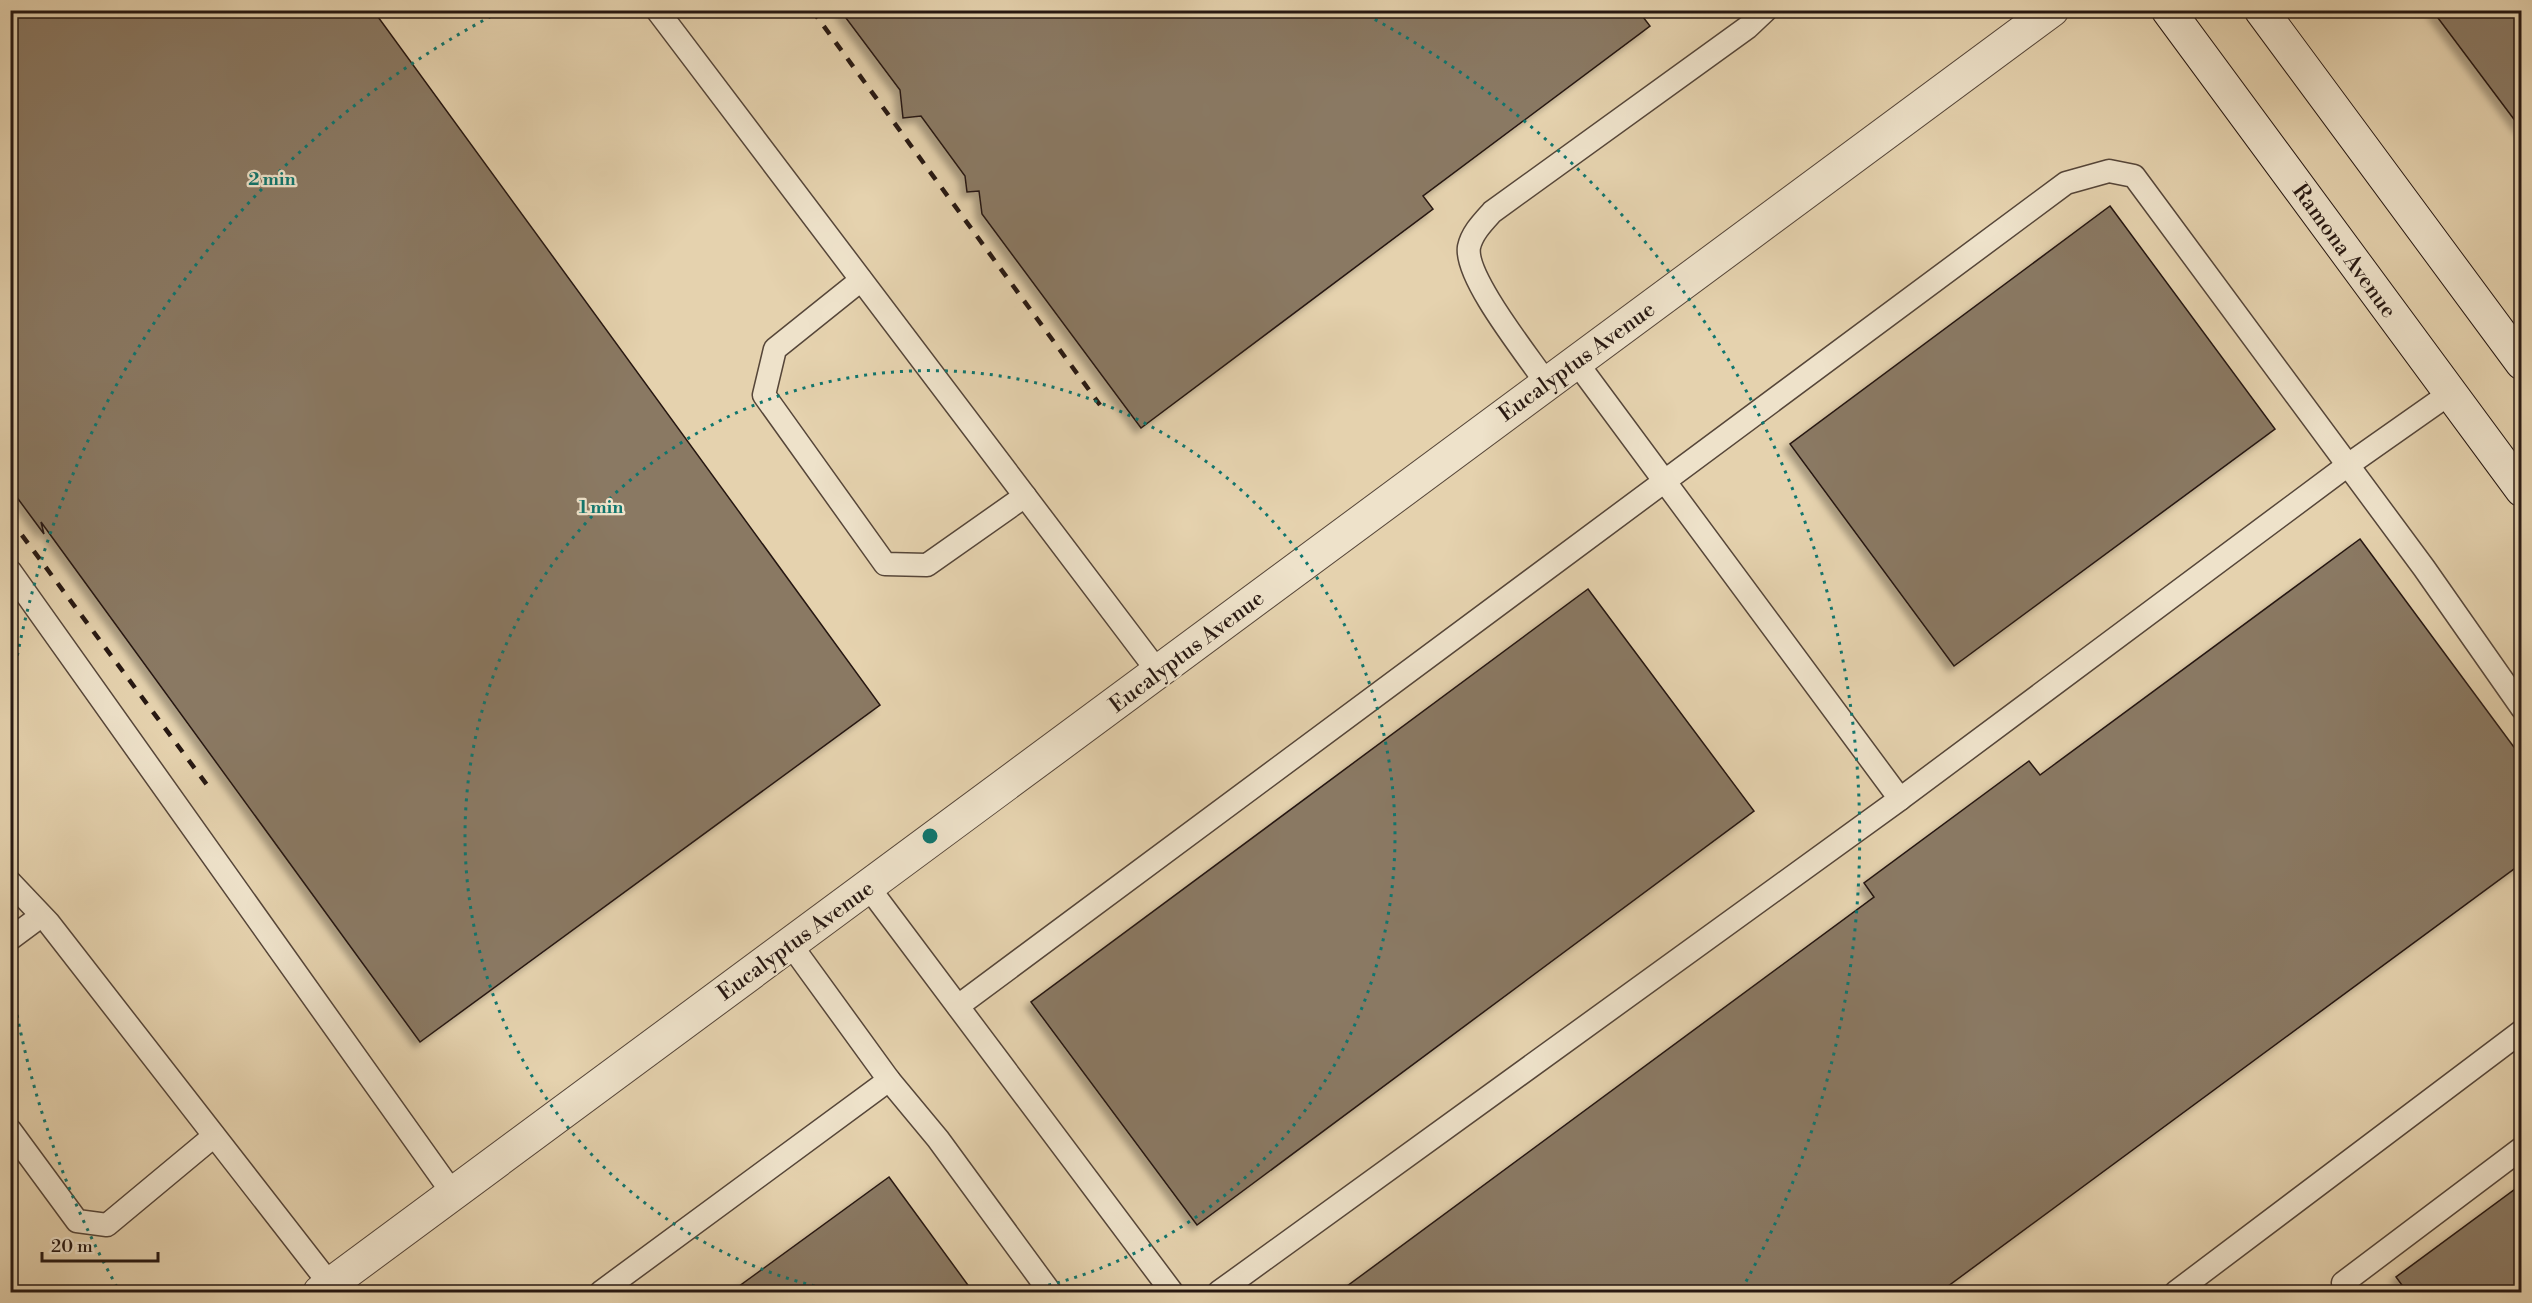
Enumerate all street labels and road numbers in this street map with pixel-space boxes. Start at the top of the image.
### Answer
street label: Ramona Avenue [2286,178,2402,324]
street label: Eucalyptus Avenue [1493,296,1661,428]
street label: Eucalyptus Avenue [1104,585,1270,719]
street label: Eucalyptus Avenue [712,875,880,1007]

